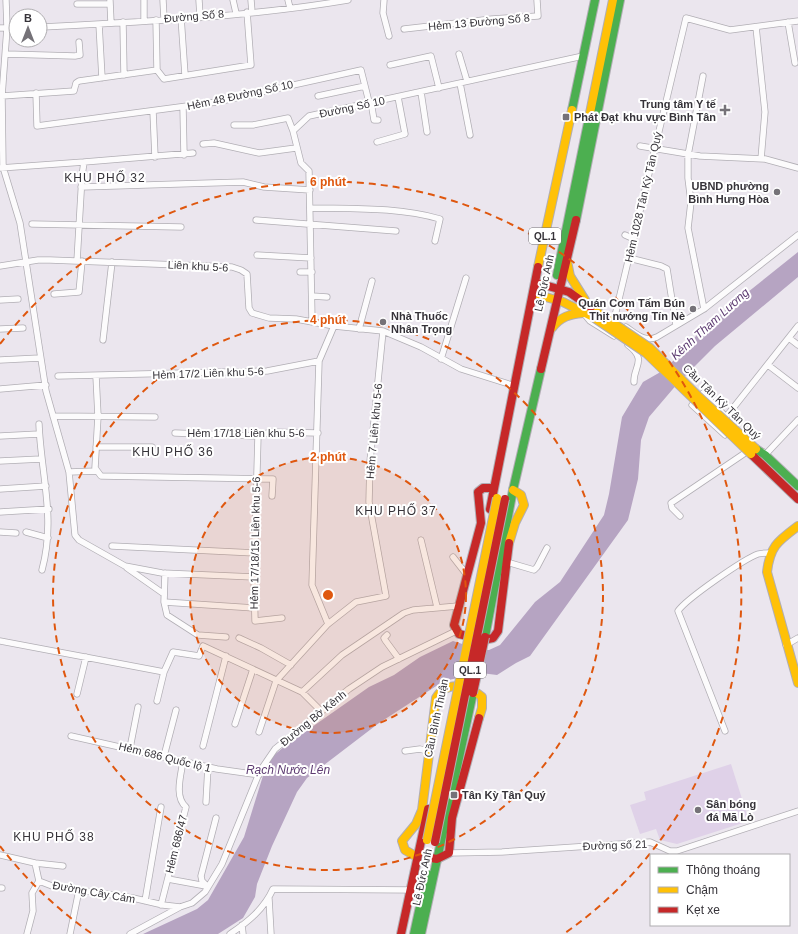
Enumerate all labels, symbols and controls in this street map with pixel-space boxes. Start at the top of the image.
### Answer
street label: Đường Số 8 [163,7,225,25]
north arrow [8,8,48,48]
text: B [24,12,32,24]
street label: Hẻm 13 Đường Số 8 [428,12,530,32]
street label: Hẻm 48 Đường Số 10 [186,78,294,112]
street label: Đường Số 10 [318,94,386,120]
place label: Trung tâm Y tế khu vực Bình Tân [623,98,717,124]
marker: Trung tâm Y tế khu vực Bình Tân [719,104,731,116]
place label: Phát Đạt [574,111,619,124]
marker: Phát Đạt [561,112,571,122]
street label: Hẻm 1028 Tân Kỳ Tân Quý [622,130,664,263]
district label: KHU PHỐ 32 [64,170,146,185]
text: 6 phút [310,175,346,189]
place label: UBND phường Bình Hưng Hòa [688,180,770,205]
marker: UBND phường Bình Hưng Hòa [772,187,782,197]
road number: QL.1 [529,228,561,244]
street label: Lê Đức Anh [532,253,556,313]
street label: Liên khu 5-6 [167,258,229,274]
water label: Kênh Tham Lương [668,285,752,363]
place label: Quán Cơm Tấm Bún Thịt nướng Tín Nè [578,297,685,323]
marker: Quán Cơm Tấm Bún Thịt nướng Tín Nè [688,304,698,314]
place label: Nhà Thuốc Nhân Trọng [391,310,452,336]
text: 4 phút [310,313,346,327]
marker: Nhà Thuốc Nhân Trọng [378,317,388,327]
street label: Cầu Tân Kỳ Tân Quý [681,362,764,442]
street label: Hẻm 17/2 Liên khu 5-6 [152,365,264,381]
street label: Hẻm 7 Liên khu 5-6 [364,383,384,479]
street label: Hẻm 17/18 Liên khu 5-6 [187,427,305,439]
district label: KHU PHỐ 36 [132,444,214,459]
text: 2 phút [310,450,346,464]
street label: Hẻm 17/18/15 Liên khu 5-6 [248,477,262,609]
district label: KHU PHỐ 37 [355,503,437,518]
centre of rings [321,588,335,602]
road number: QL.1 [454,662,486,678]
street label: Cầu Bình Thuận [422,678,450,758]
street label: Đường Bờ Kênh [278,688,348,748]
street label: Hẻm 686 Quốc lộ 1 [118,740,212,774]
water label: Rạch Nước Lên [246,763,330,777]
place label: Tân Kỳ Tân Quý [462,789,547,801]
marker: Tân Kỳ Tân Quý [449,790,459,800]
place label: Sân bóng đá Mã Lò [706,798,756,823]
marker: Sân bóng đá Mã Lò [693,805,703,815]
street label: Hẻm 686/47 [163,813,189,875]
district label: KHU PHỐ 38 [13,829,95,844]
street label: Đường số 21 [582,838,648,852]
street label: Lê Đức Anh [410,847,434,907]
legend [650,854,790,926]
text: Thông thoáng [686,863,760,877]
street label: Đường Cây Cám [52,879,136,905]
text: Chậm [686,883,718,897]
text: Kẹt xe [686,903,720,917]

